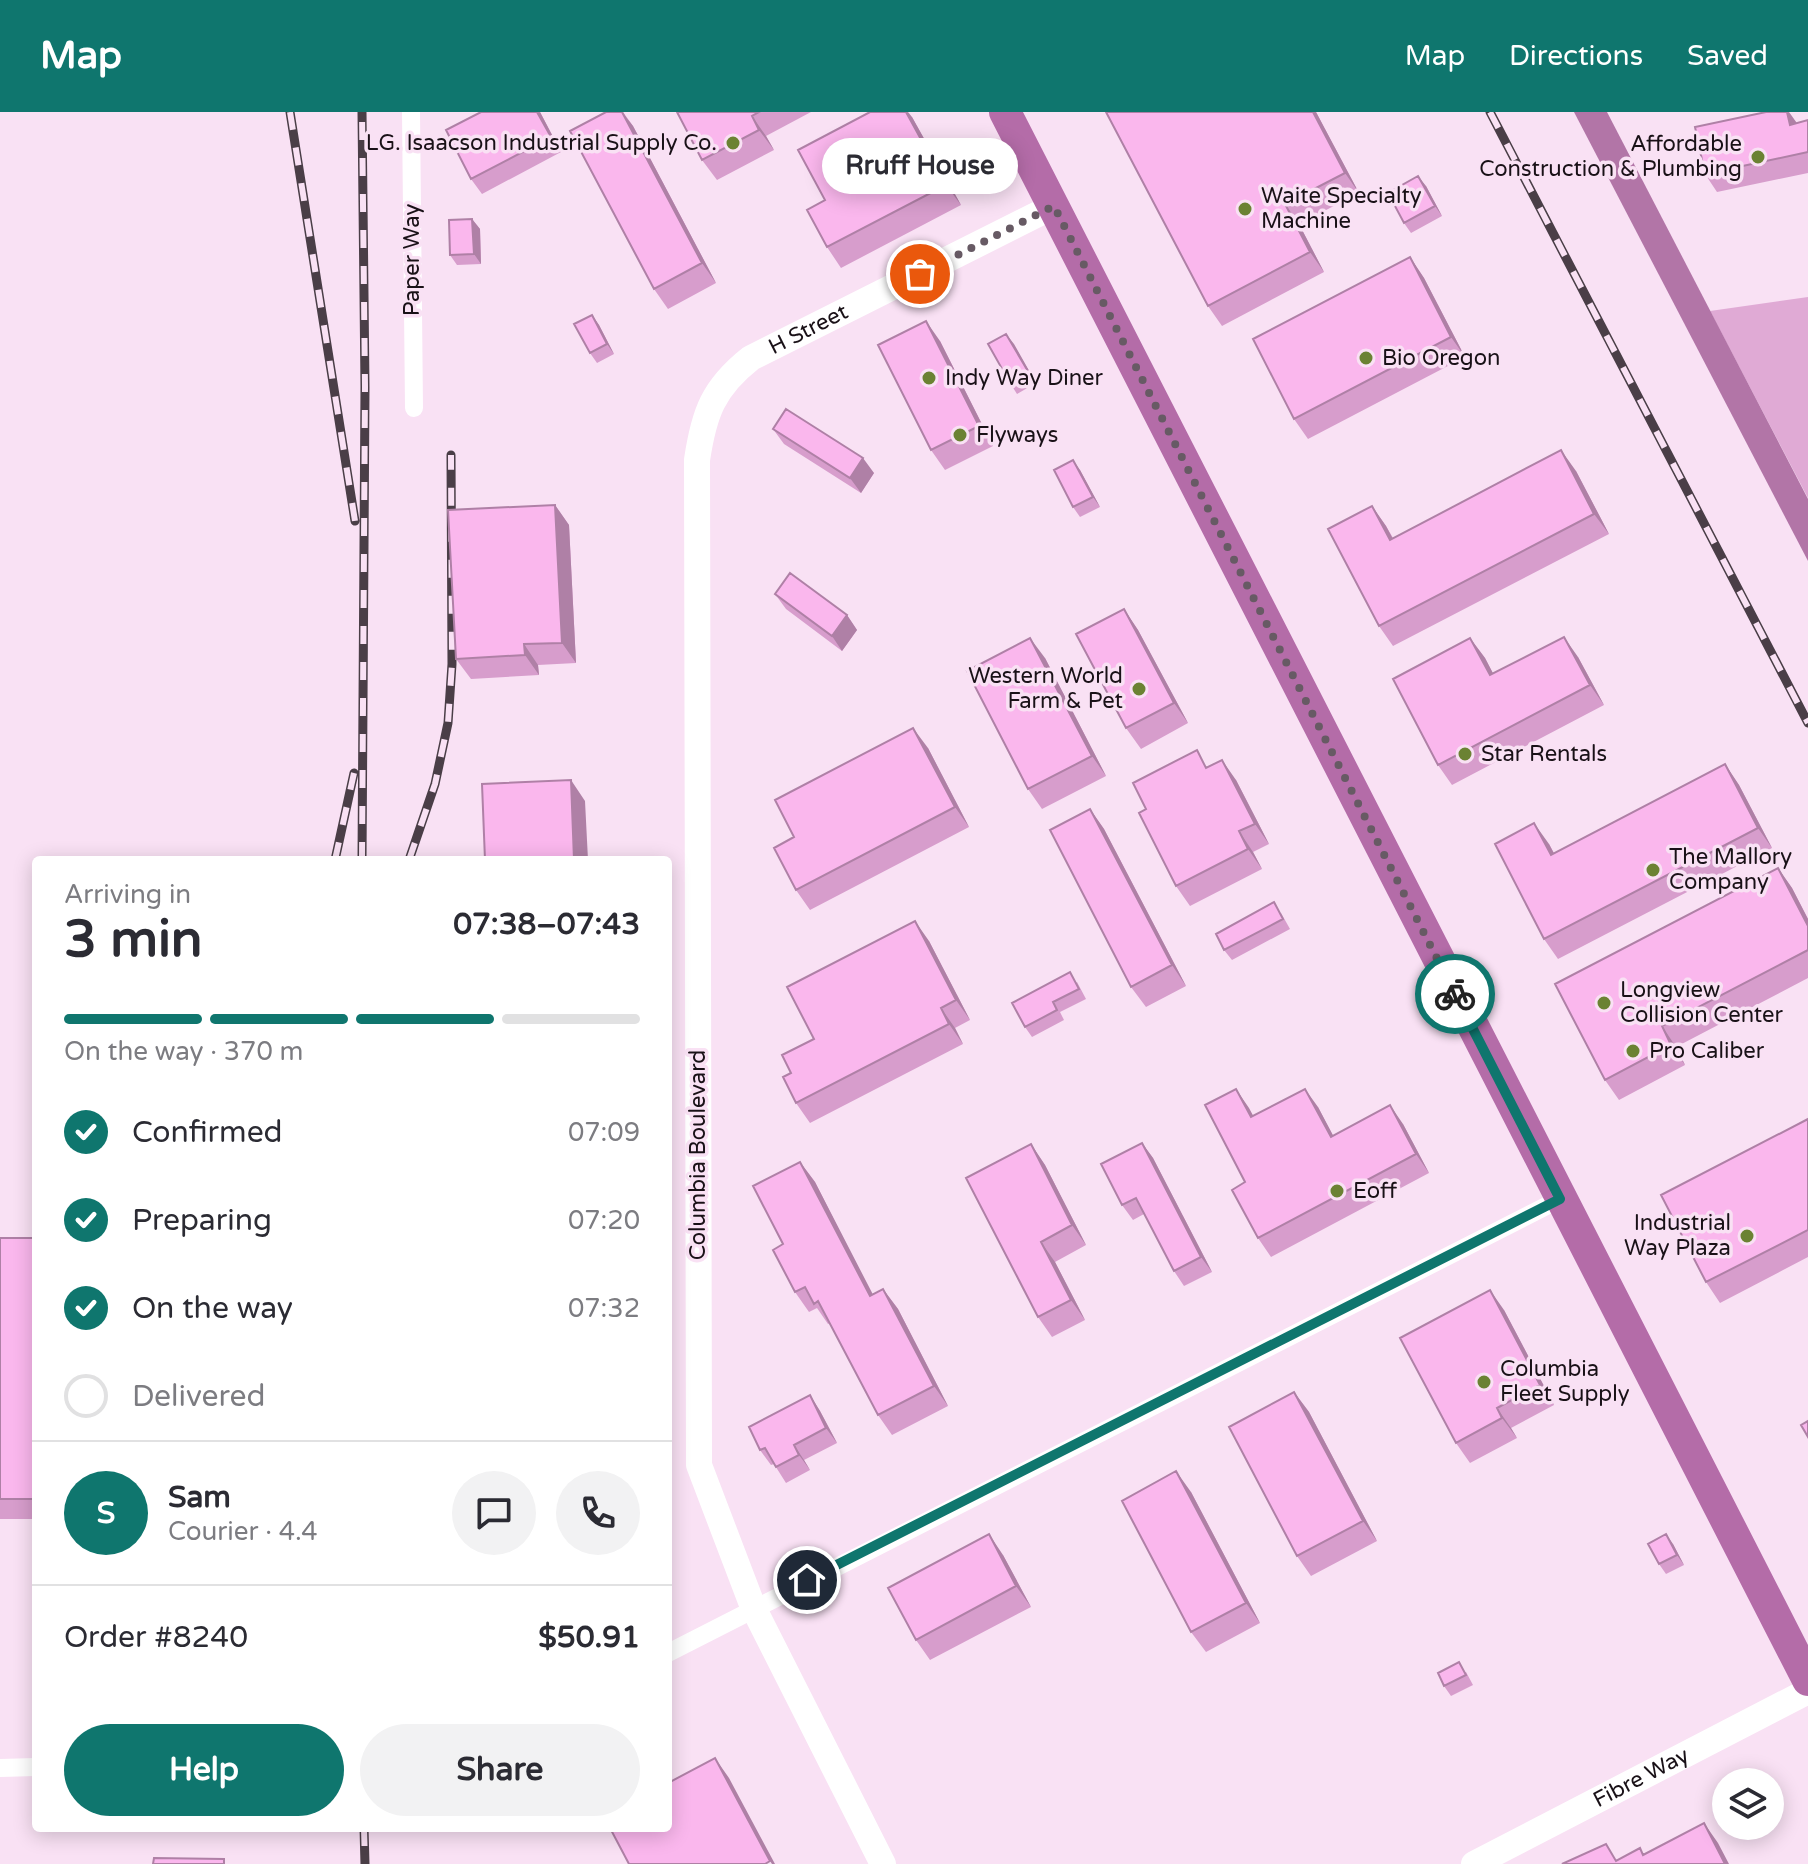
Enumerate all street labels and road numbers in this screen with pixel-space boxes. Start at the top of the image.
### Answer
street label: Paper Way [399,204,425,316]
street label: H Street [764,299,852,360]
street label: Columbia Boulevard [685,1050,711,1260]
street label: Fibre Way [1589,1742,1693,1813]

